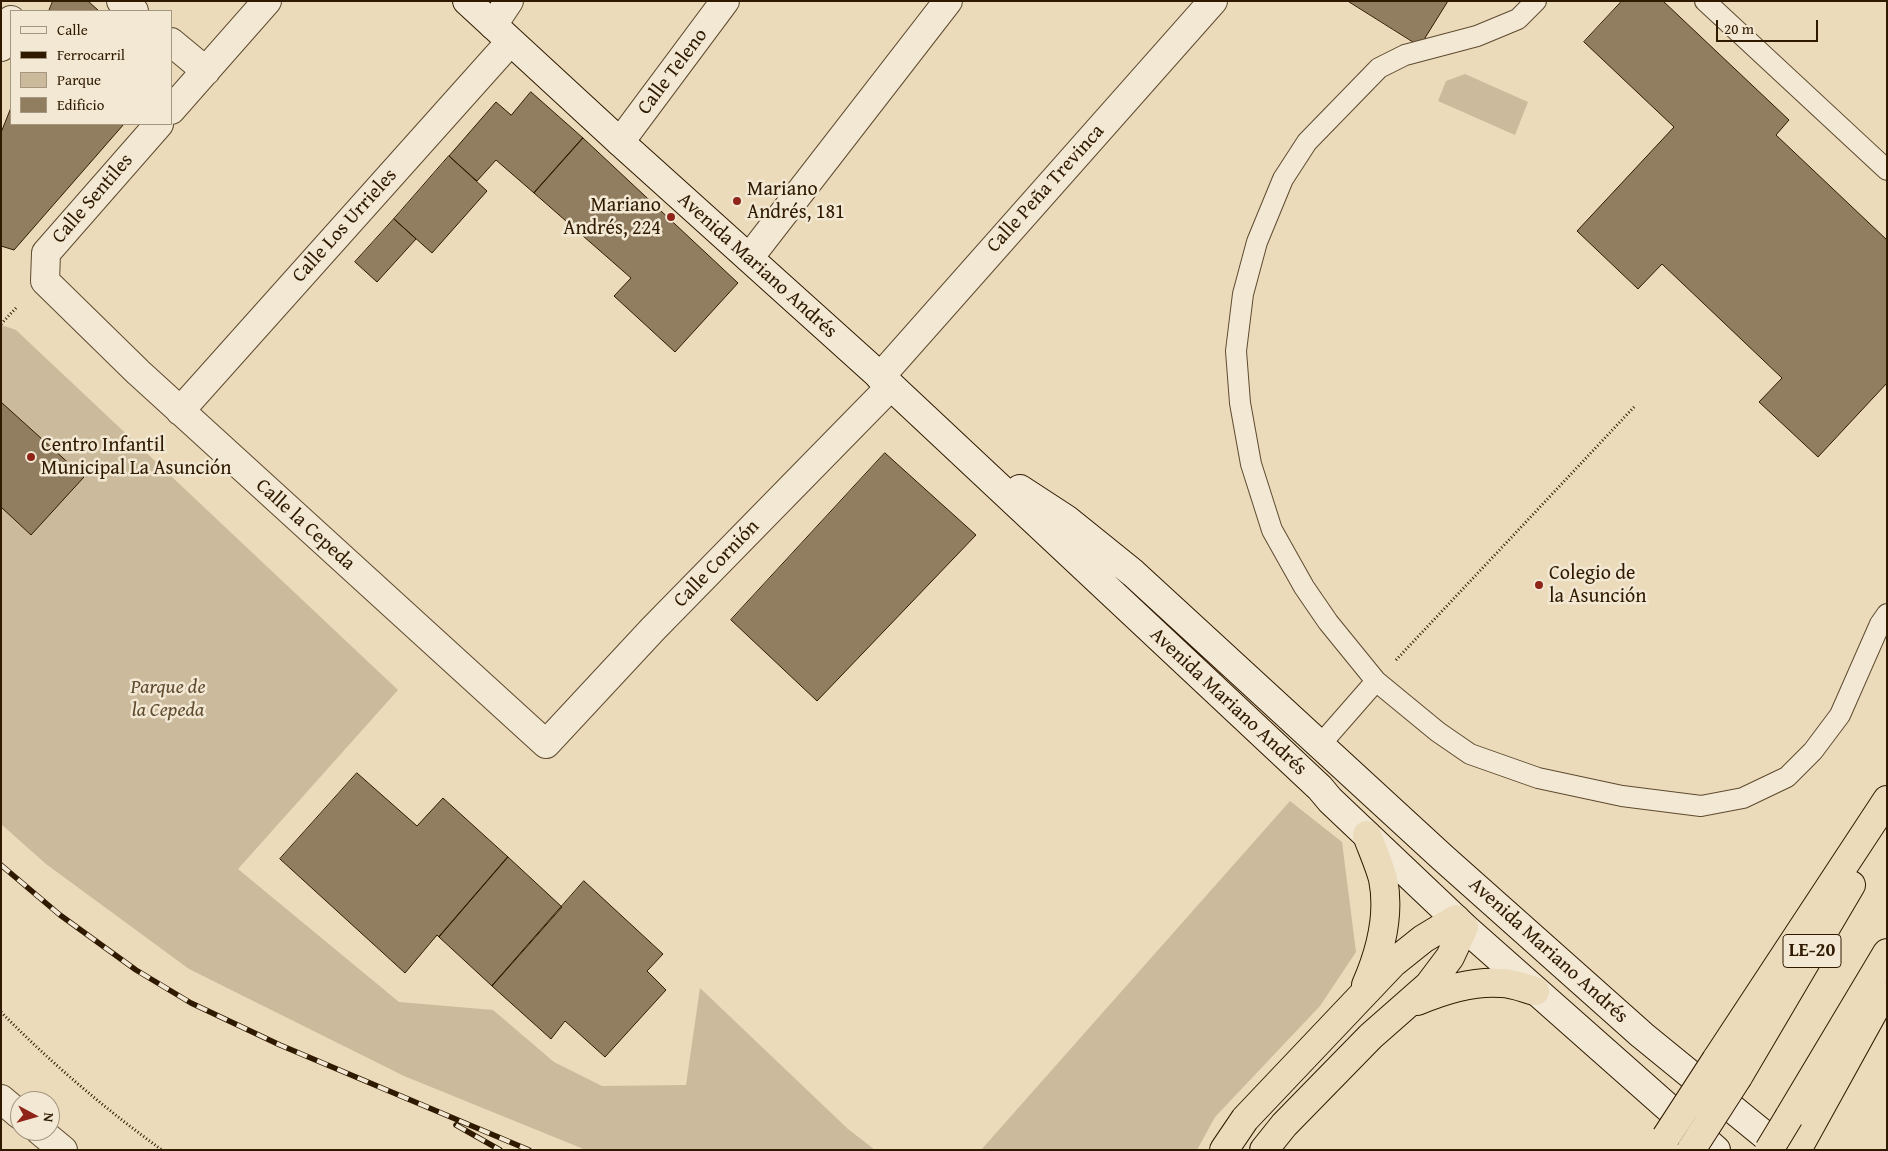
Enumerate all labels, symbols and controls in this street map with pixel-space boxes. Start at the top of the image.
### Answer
legend [10,10,172,125]
scale bar [1718,10,1820,42]
text: 20 m [1724,18,1754,39]
text: Calle [57,19,88,40]
street label: Calle Teleno [633,24,713,120]
text: Ferrocarril [57,44,125,65]
text: Parque [57,69,101,90]
text: Edificio [57,94,104,115]
street label: Calle Peña Trevinca [982,120,1110,258]
street label: Calle Sentiles [47,149,139,249]
street label: Calle Los Urrieles [287,164,403,288]
place label: Mariano Andrés, 181 [747,178,845,225]
street label: Avenida Mariano Andrés [672,188,842,344]
place label: Mariano Andrés, 224 [563,194,661,241]
marker: Mariano Andrés, 181 [731,195,743,207]
marker: Mariano Andrés, 224 [665,211,677,223]
place label: Centro Infantil Municipal La Asunción [41,434,231,481]
marker: Centro Infantil Municipal La Asunción [25,451,37,463]
street label: Calle la Cepeda [250,474,360,576]
street label: Calle Cornión [669,515,765,613]
place label: Colegio de la Asunción [1549,562,1647,609]
marker: Colegio de la Asunción [1533,579,1545,591]
street label: Avenida Mariano Andrés [1144,623,1312,781]
park label: Parque de la Cepeda [130,676,206,723]
street label: Avenida Mariano Andrés [1463,873,1633,1029]
road number: LE-20 [1783,934,1841,968]
north arrow [10,1091,60,1141]
text: N [38,1112,59,1123]

